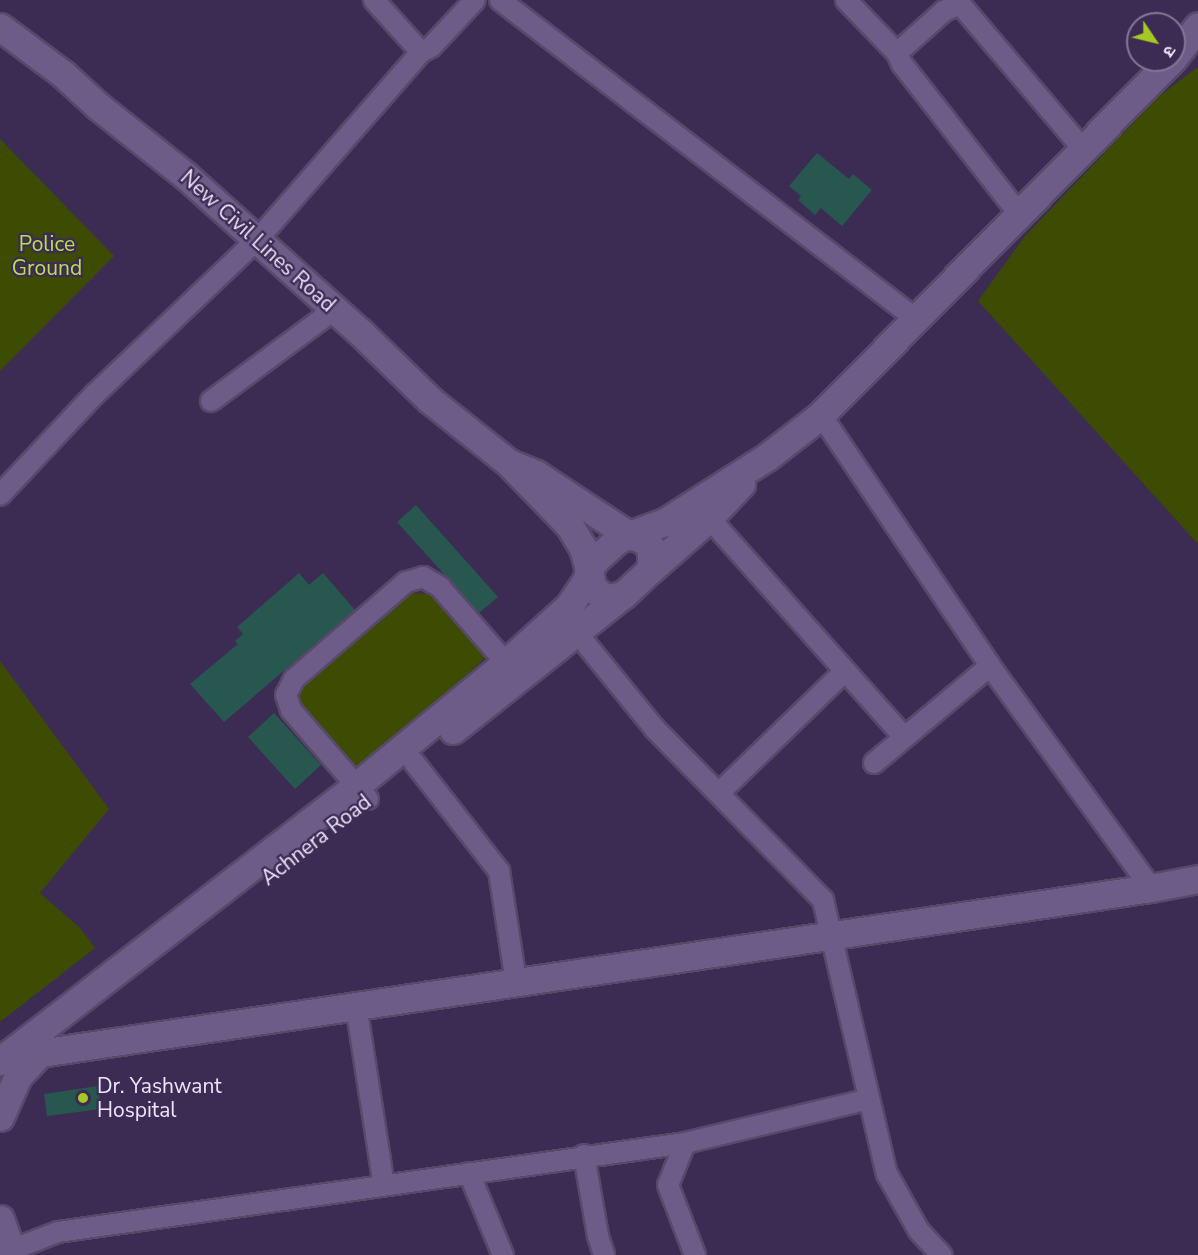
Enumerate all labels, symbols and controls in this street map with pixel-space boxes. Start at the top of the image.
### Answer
north arrow [1126,12,1186,72]
text: उ [1157,41,1181,61]
street label: New Civil Lines Road [175,165,341,317]
park label: Police Ground [12,231,82,281]
street label: Achnera Road [256,789,376,891]
place label: Dr. Yashwant Hospital [97,1073,222,1123]
marker: Dr. Yashwant Hospital [74,1089,92,1107]

